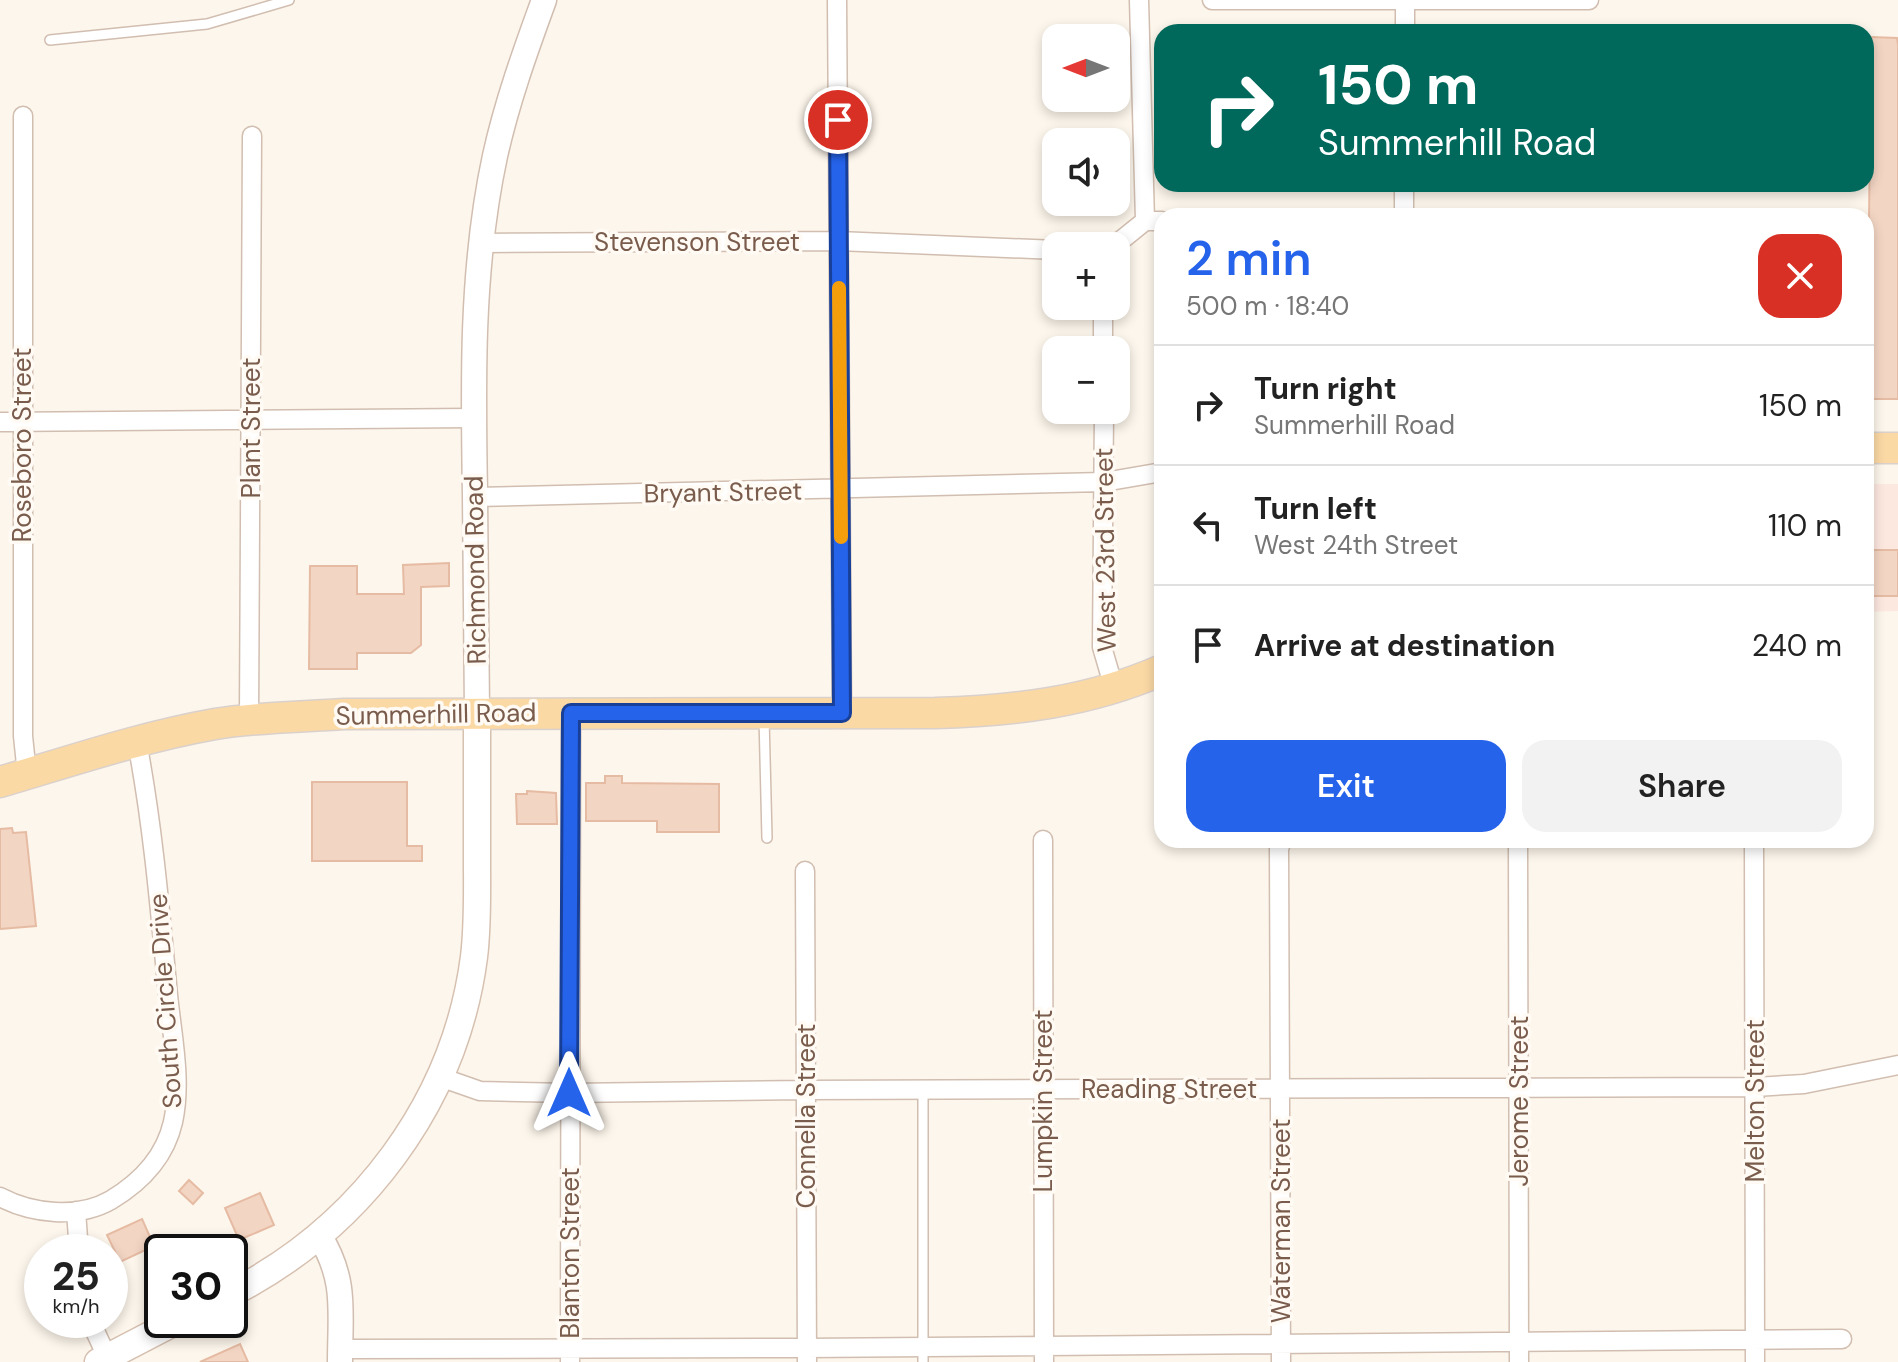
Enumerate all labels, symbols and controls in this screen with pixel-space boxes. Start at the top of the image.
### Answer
north arrow [1042,24,1130,112]
map controls [1042,24,1130,424]
text: 150 m [1318,48,1479,121]
icon: right [1186,56,1290,160]
pin [804,86,872,154]
icon: arrive [816,98,860,142]
text: Summerhill Road [1318,119,1596,166]
button: sound [1042,128,1130,216]
street label: Stevenson Street [594,225,800,259]
text: 2 min [1186,227,1312,290]
button: + [1042,232,1130,320]
button: close [1758,234,1842,318]
text: 500 m · 18:40 [1186,289,1349,323]
button: − [1042,336,1130,424]
street label: Roseboro Street [5,348,39,542]
street label: Plant Street [234,358,268,498]
text: Turn right [1254,369,1397,408]
icon: right [1186,383,1230,427]
text: 150 m [1759,386,1842,425]
text: Summerhill Road [1254,408,1455,442]
street label: West 23rd Street [1086,447,1124,653]
street label: Bryant Street [643,474,803,510]
street label: Richmond Road [456,475,494,665]
text: Turn left [1254,489,1377,528]
icon: left [1186,503,1230,547]
text: 110 m [1768,506,1842,545]
text: West 24th Street [1254,528,1458,562]
icon: arrive [1186,623,1230,667]
text: Arrive at destination [1254,626,1555,665]
text: 240 m [1752,626,1842,665]
street label: Summerhill Road [335,695,537,733]
button: Exit [1186,740,1506,832]
button: Share [1522,740,1842,832]
street label: South Circle Drive [141,892,189,1110]
street label: Lumpkin Street [1026,1010,1060,1192]
street label: Jerome Street [1502,1016,1536,1186]
street label: Melton Street [1738,1019,1772,1183]
street label: Connella Street [789,1023,823,1209]
position arrow [527,1051,611,1135]
street label: Reading Street [1081,1072,1257,1106]
street label: Waterman Street [1264,1119,1298,1323]
street label: Blanton Street [553,1167,587,1339]
speed limit sign: 30 [144,1234,248,1338]
text: 25 [52,1250,100,1302]
text: km/h [52,1293,100,1319]

